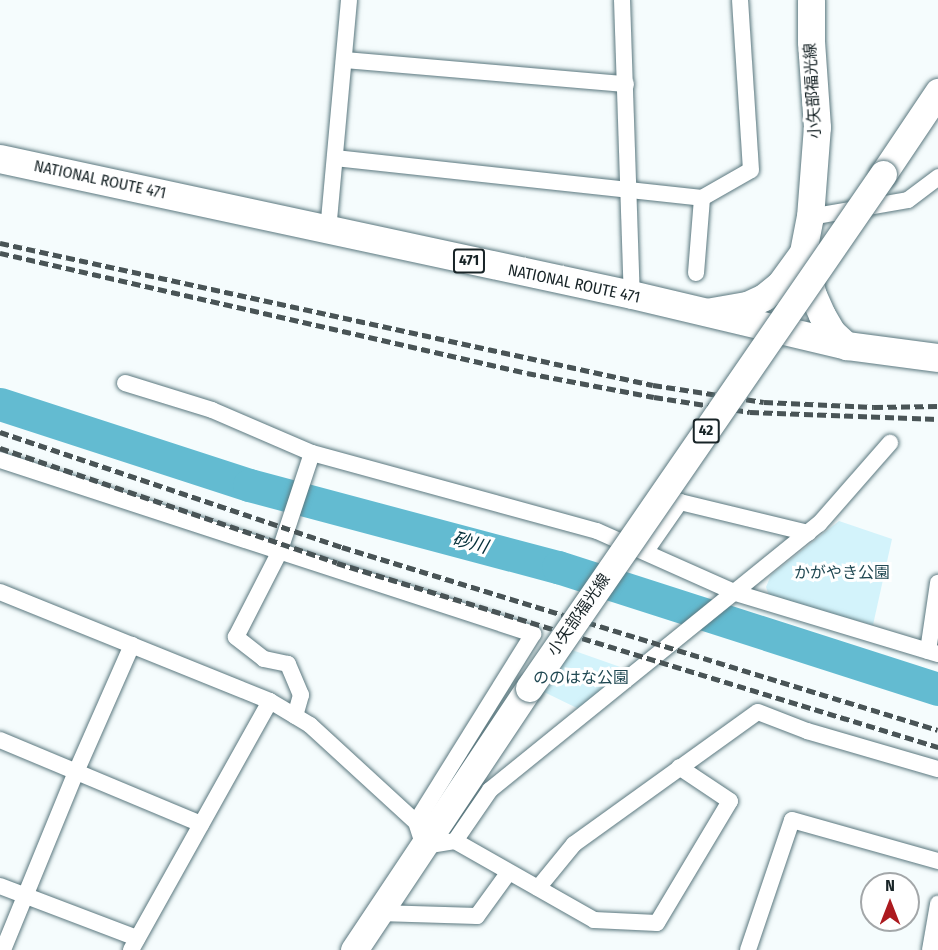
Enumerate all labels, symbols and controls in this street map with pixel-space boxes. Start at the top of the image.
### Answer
street label: 小矢部福光線 [801,43,825,139]
street label: NATIONAL ROUTE 471 [32,157,168,203]
road number: 471 [452,249,486,273]
street label: NATIONAL ROUTE 471 [506,261,642,307]
road number: 42 [692,419,720,443]
water label: 砂川 [450,528,490,558]
park label: かがやき公園 [794,563,890,583]
street label: 小矢部福光線 [544,570,614,660]
park label: ののはな公園 [533,668,629,688]
north arrow [860,872,920,932]
text: N [885,876,895,895]

